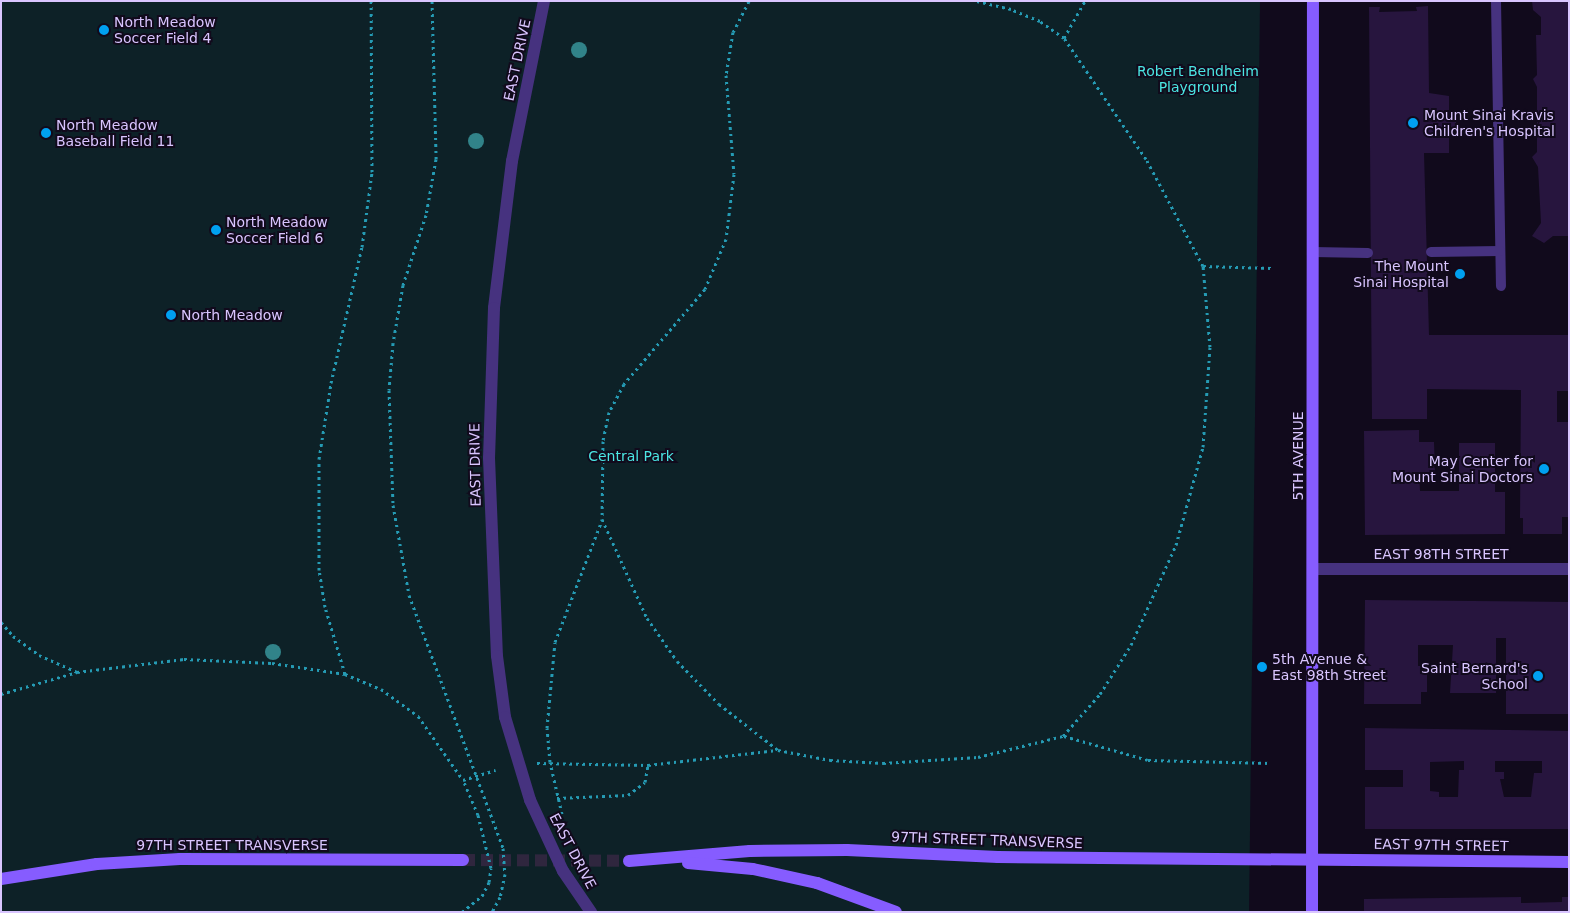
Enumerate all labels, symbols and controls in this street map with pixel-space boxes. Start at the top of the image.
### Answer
place label: North Meadow Soccer Field 4 [114,14,216,46]
street label: EAST DRIVE [500,17,534,103]
marker: North Meadow Soccer Field 4 [98,24,110,36]
park label: Robert Bendheim Playground [1137,63,1259,95]
place label: Mount Sinai Kravis Children's Hospital [1424,107,1555,140]
marker: Mount Sinai Kravis Children's Hospital [1406,116,1420,130]
place label: North Meadow Baseball Field 11 [56,117,174,150]
marker: North Meadow Baseball Field 11 [40,127,52,139]
place label: North Meadow Soccer Field 6 [226,214,328,246]
marker: North Meadow Soccer Field 6 [210,224,222,236]
place label: The Mount Sinai Hospital [1353,258,1449,290]
marker: The Mount Sinai Hospital [1453,267,1467,281]
place label: North Meadow [181,307,283,323]
marker: North Meadow [165,309,177,321]
street label: 5TH AVENUE [1290,411,1306,501]
street label: EAST DRIVE [466,423,484,507]
park label: Central Park [588,448,674,464]
place label: May Center for Mount Sinai Doctors [1392,453,1533,486]
marker: May Center for Mount Sinai Doctors [1537,462,1551,476]
street label: EAST 98TH STREET [1373,546,1509,562]
place label: 5th Avenue & East 98th Street [1272,651,1386,684]
place label: Saint Bernard's School [1421,660,1528,692]
marker: 5th Avenue & East 98th Street [1256,661,1268,673]
marker: Saint Bernard's School [1532,670,1544,682]
street label: EAST DRIVE [546,810,600,892]
street label: 97TH STREET TRANSVERSE [891,828,1083,852]
street label: EAST 97TH STREET [1373,835,1509,855]
street label: 97TH STREET TRANSVERSE [136,837,328,853]

